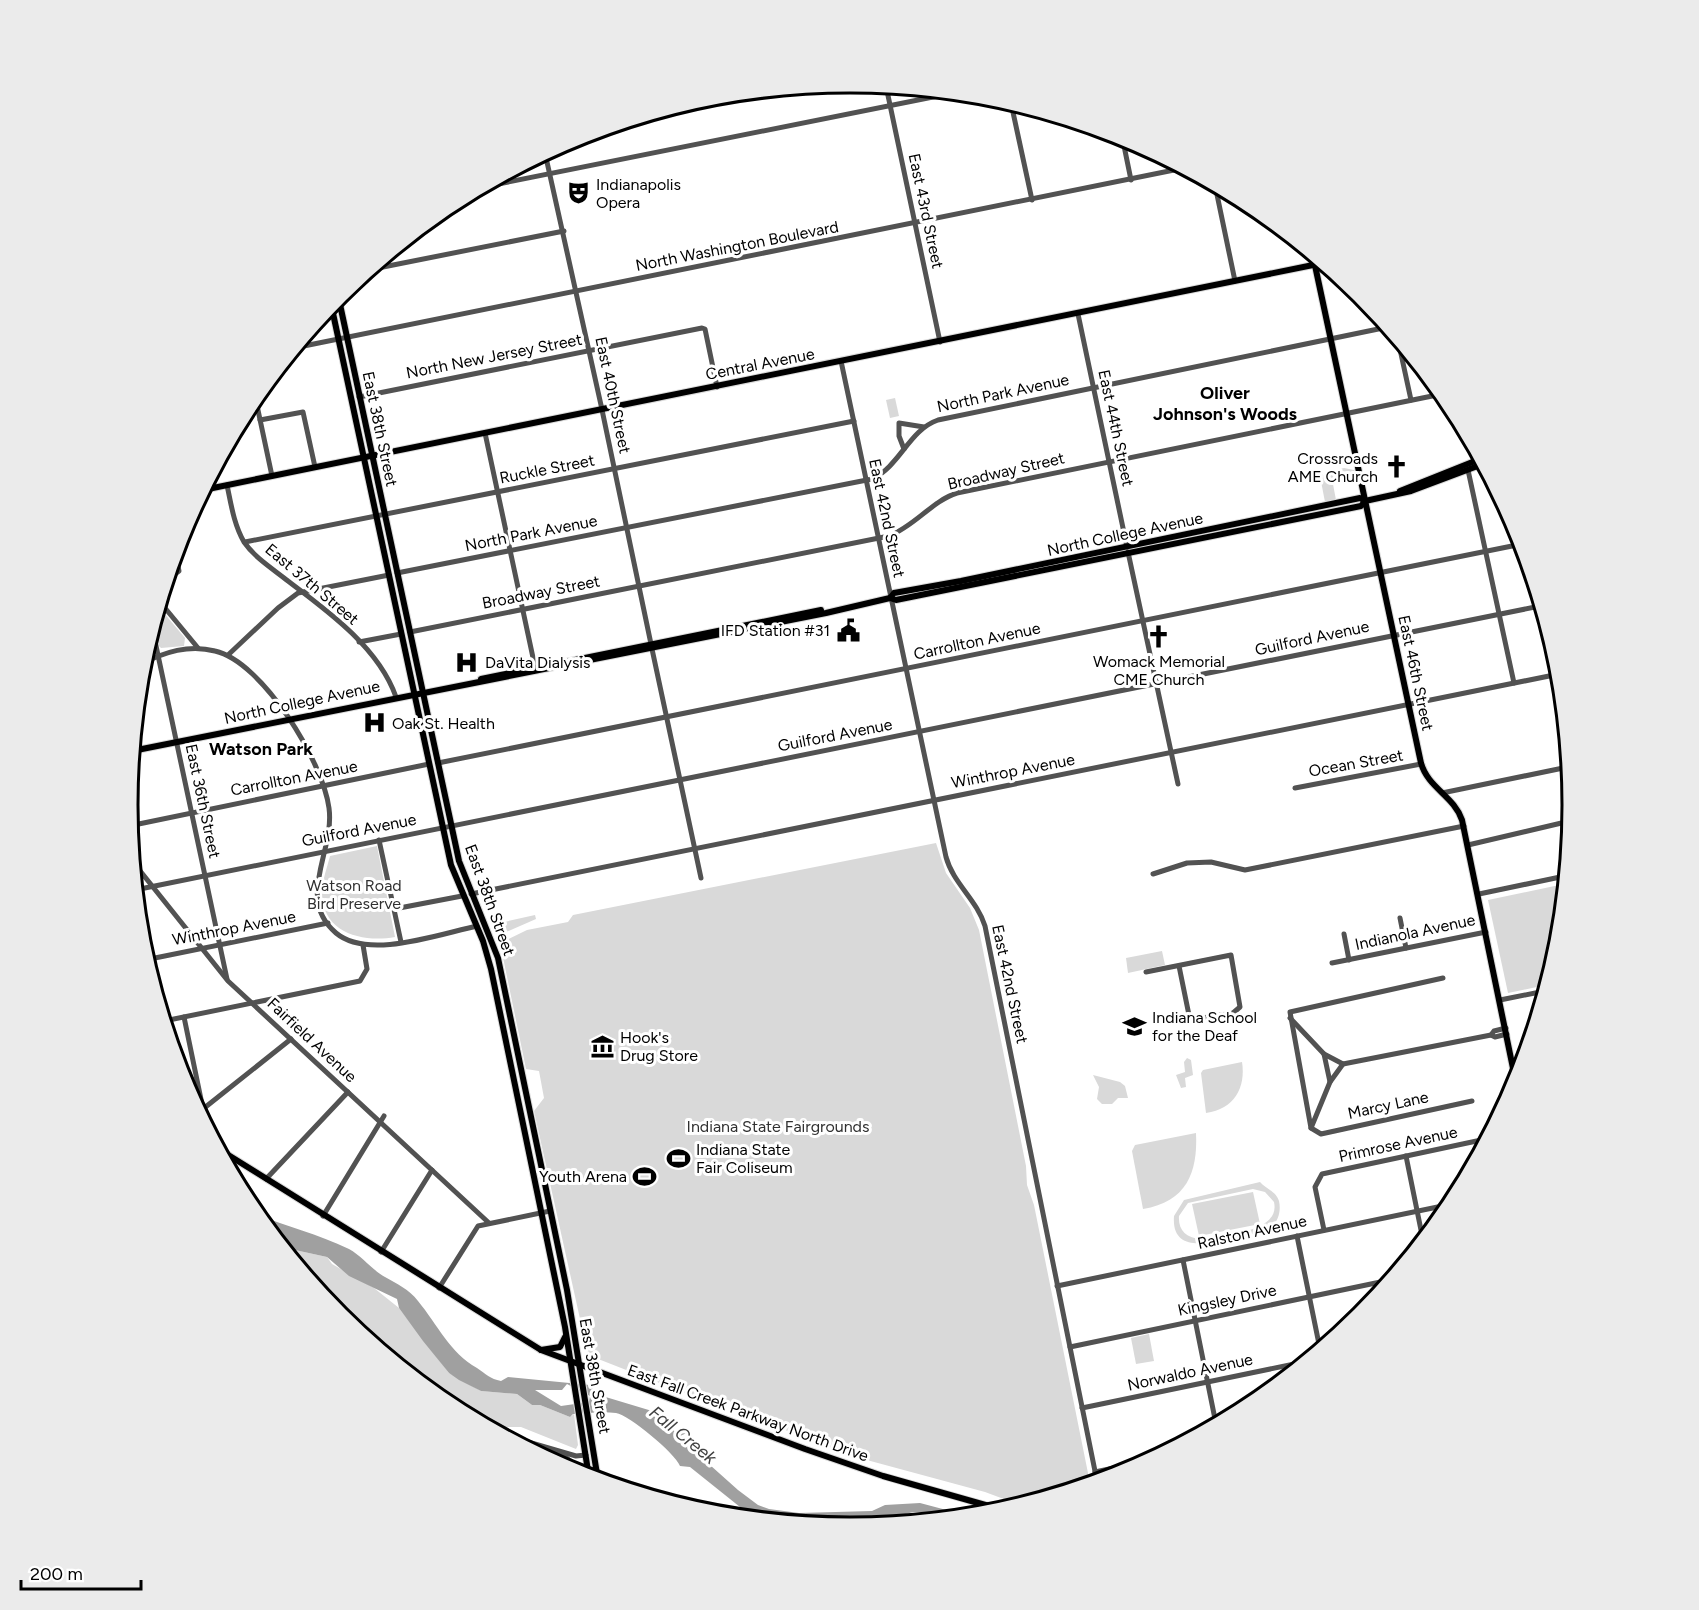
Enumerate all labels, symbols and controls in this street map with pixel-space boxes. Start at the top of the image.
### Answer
street label: East 43rd Street [905,152,947,270]
place label: Indianapolis Opera [596,175,681,212]
theatre icon: Indianapolis Opera [565,180,591,206]
street label: North Washington Boulevard [634,217,840,275]
street label: North New Jersey Street [404,330,584,382]
street label: East 40th Street [591,335,635,455]
street label: Central Avenue [704,344,816,384]
street label: East 44th Street [1094,368,1138,488]
street label: East 38th Street [359,370,401,488]
street label: North Park Avenue [935,370,1071,416]
district label: Oliver Johnson's Woods [1153,382,1298,425]
street label: Broadway Street [946,448,1066,494]
place label: Crossroads AME Church [1288,449,1378,486]
street label: Ruckle Street [498,450,596,488]
church icon: Crossroads AME Church [1383,454,1409,480]
street label: East 42nd Street [865,457,909,579]
street label: North College Avenue [1045,508,1205,560]
street label: North Park Avenue [463,511,599,555]
street label: East 37th Street [261,539,363,629]
street label: Broadway Street [480,571,602,613]
street label: East 46th Street [1394,613,1438,733]
public building icon: IFD Station #31 [835,617,861,643]
street label: Guilford Avenue [1253,617,1371,659]
street label: Carrollton Avenue [912,618,1042,664]
place label: IFD Station #31 [721,621,830,640]
church icon: Womack Memorial CME Church [1146,623,1172,649]
hospital icon: DaVita Dialysis [454,649,480,675]
place label: Womack Memorial CME Church [1093,652,1225,689]
place label: DaVita Dialysis [485,653,591,672]
street label: North College Avenue [222,676,382,728]
hospital icon: Oak St. Health [361,710,387,736]
place label: Oak St. Health [392,714,495,733]
street label: Guilford Avenue [776,715,894,755]
district label: Watson Park [209,738,313,760]
street label: East 36th Street [182,742,224,860]
street label: Ocean Street [1307,745,1405,781]
street label: Winthrop Avenue [950,750,1077,792]
street label: Carrollton Avenue [229,756,359,800]
street label: Guilford Avenue [300,810,418,850]
street label: East 38th Street [461,842,519,958]
park label: Watson Road Bird Preserve [306,876,402,913]
street label: Winthrop Avenue [171,907,298,949]
street label: Indianola Avenue [1353,910,1477,954]
street label: East 42nd Street [988,923,1032,1045]
street label: Fairfield Avenue [263,994,361,1086]
place label: Indiana School for the Deaf [1152,1008,1257,1045]
school or university icon: Indiana School for the Deaf [1121,1013,1147,1039]
place label: Hook's Drug Store [620,1028,698,1065]
museum icon: Hook's Drug Store [589,1033,615,1059]
street label: Marcy Lane [1346,1087,1430,1123]
park label: Indiana State Fairgrounds [687,1117,869,1136]
street label: Primrose Avenue [1337,1122,1459,1166]
place label: Indiana State Fair Coliseum [696,1140,793,1177]
sports icon: Indiana State Fair Coliseum [665,1145,691,1171]
sports icon: Youth Arena [632,1163,658,1189]
place label: Youth Arena [539,1167,627,1186]
street label: Ralston Avenue [1196,1211,1309,1253]
street label: Kingsley Drive [1176,1280,1278,1320]
street label: East 38th Street [575,1317,615,1435]
street label: Norwaldo Avenue [1126,1349,1255,1395]
street label: East Fall Creek Parkway North Drive [625,1360,871,1466]
water label: Fall Creek [645,1401,721,1469]
scale bar [21,1553,141,1591]
text: 200 m [30,1563,83,1585]

